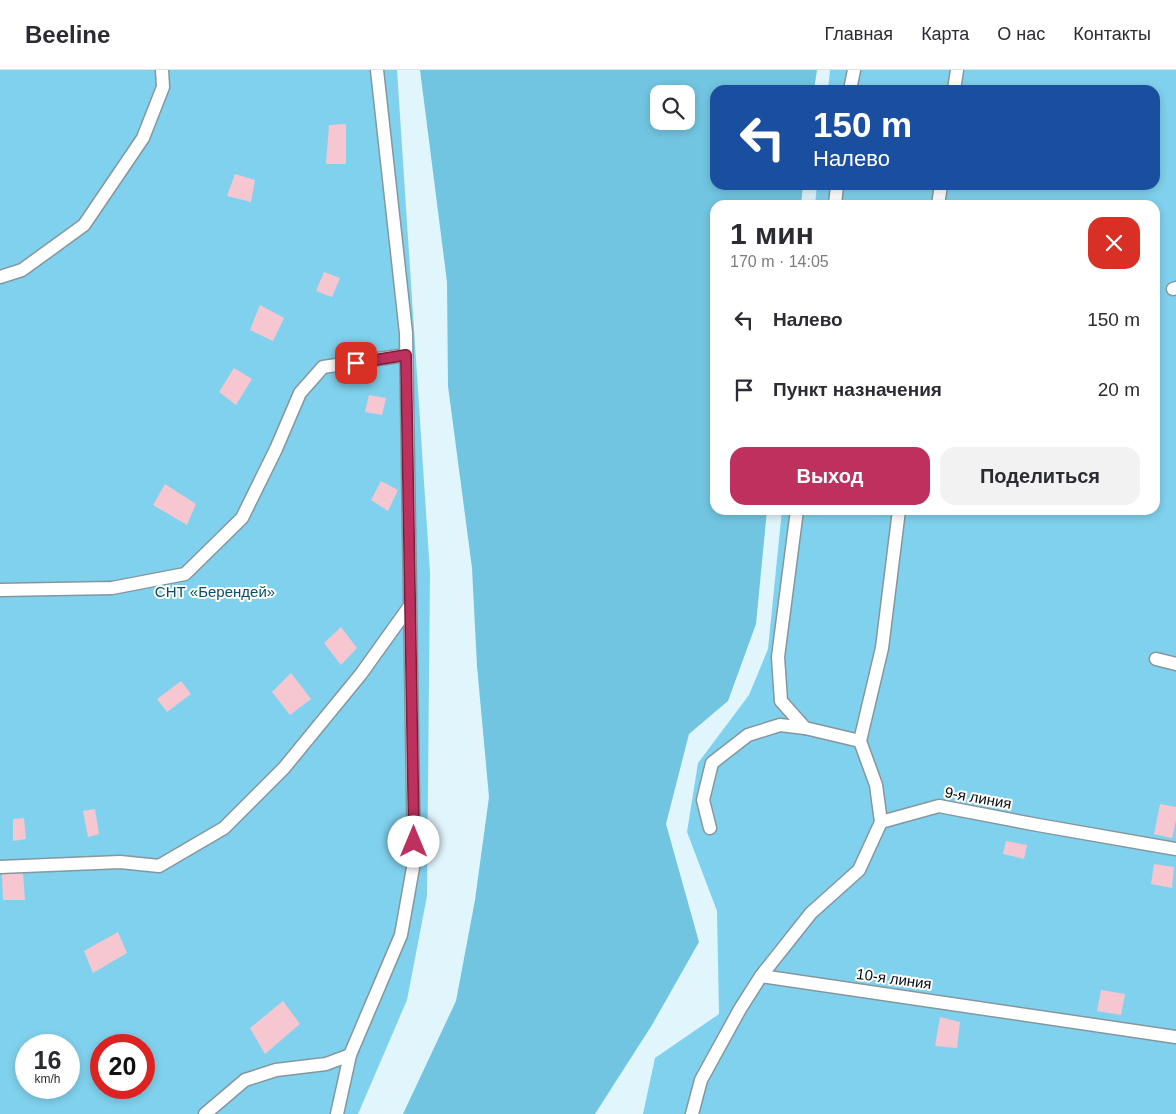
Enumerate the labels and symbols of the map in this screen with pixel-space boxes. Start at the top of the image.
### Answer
pin [335,342,377,384]
park label: СНТ «Берендей» [155,583,275,600]
street label: 9-я линия [943,783,1013,812]
position arrow [387,815,439,867]
street label: 10-я линия [855,965,933,992]
speed limit sign: 20 [90,1034,155,1099]

